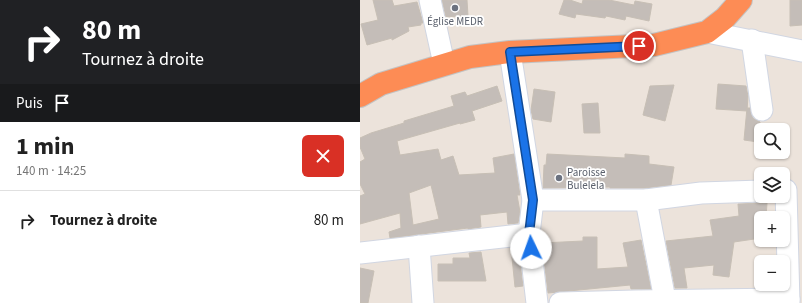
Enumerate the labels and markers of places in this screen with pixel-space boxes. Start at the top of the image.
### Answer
marker: Église MEDR [450,3,460,13]
place label: Église MEDR [427,14,483,29]
pin [622,29,656,63]
place label: Paroisse Bulelela [567,165,606,193]
marker: Paroisse Bulelela [554,173,564,183]

